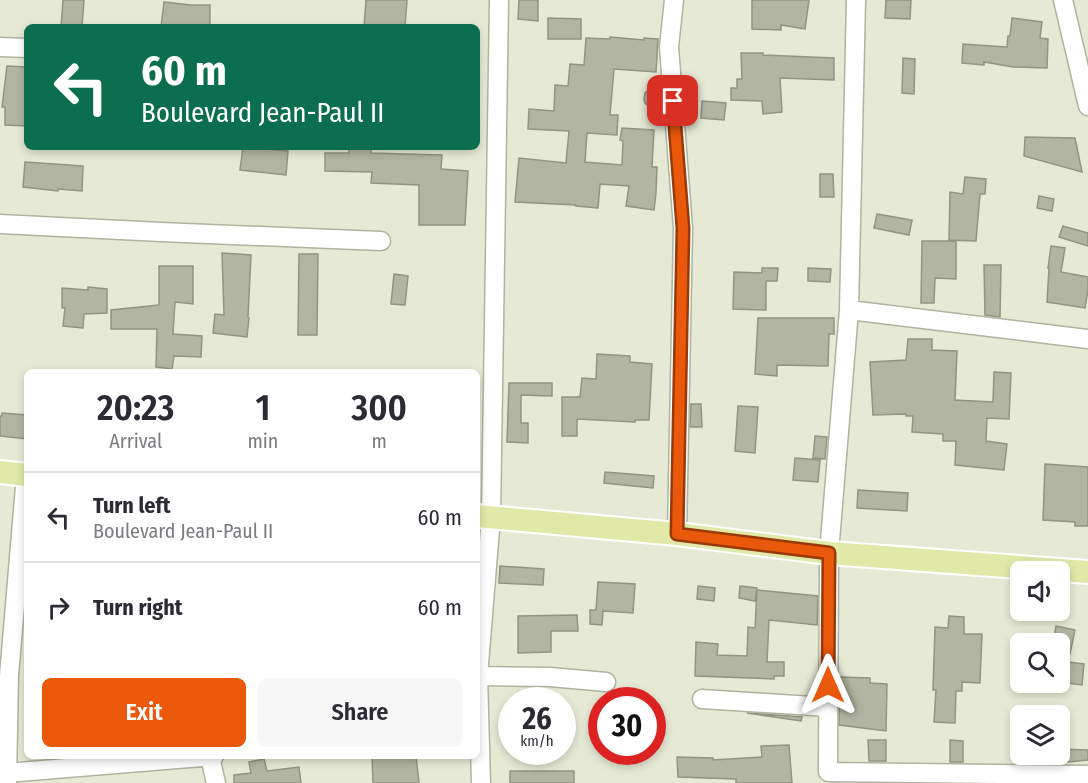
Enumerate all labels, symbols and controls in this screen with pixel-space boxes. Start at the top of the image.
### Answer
text: 60 m [141,46,227,96]
icon: left [42,48,120,126]
pin [647,75,698,126]
icon: arrive [656,84,689,117]
text: Boulevard Jean-Paul II [141,97,384,129]
text: 20:23 [97,386,174,430]
text: 1 [255,386,270,430]
text: 300 [351,386,407,430]
text: Arrival [109,429,162,453]
text: min [247,429,278,453]
text: m [371,429,387,453]
text: Turn left [93,492,171,519]
icon: left [42,501,75,534]
text: 60 m [418,504,462,531]
text: Boulevard Jean-Paul II [93,519,273,543]
map controls [1010,561,1070,765]
button: sound [1010,561,1070,621]
icon: right [42,591,75,624]
text: Turn right [93,594,182,621]
text: 60 m [418,594,462,621]
button: search [1010,633,1070,693]
position arrow [796,653,860,717]
button: Exit [42,678,246,747]
button: Share [258,678,462,747]
speed limit sign: 30 [588,687,666,765]
text: 26 [522,701,552,737]
button: layers [1010,705,1070,765]
text: km/h [520,732,554,750]

